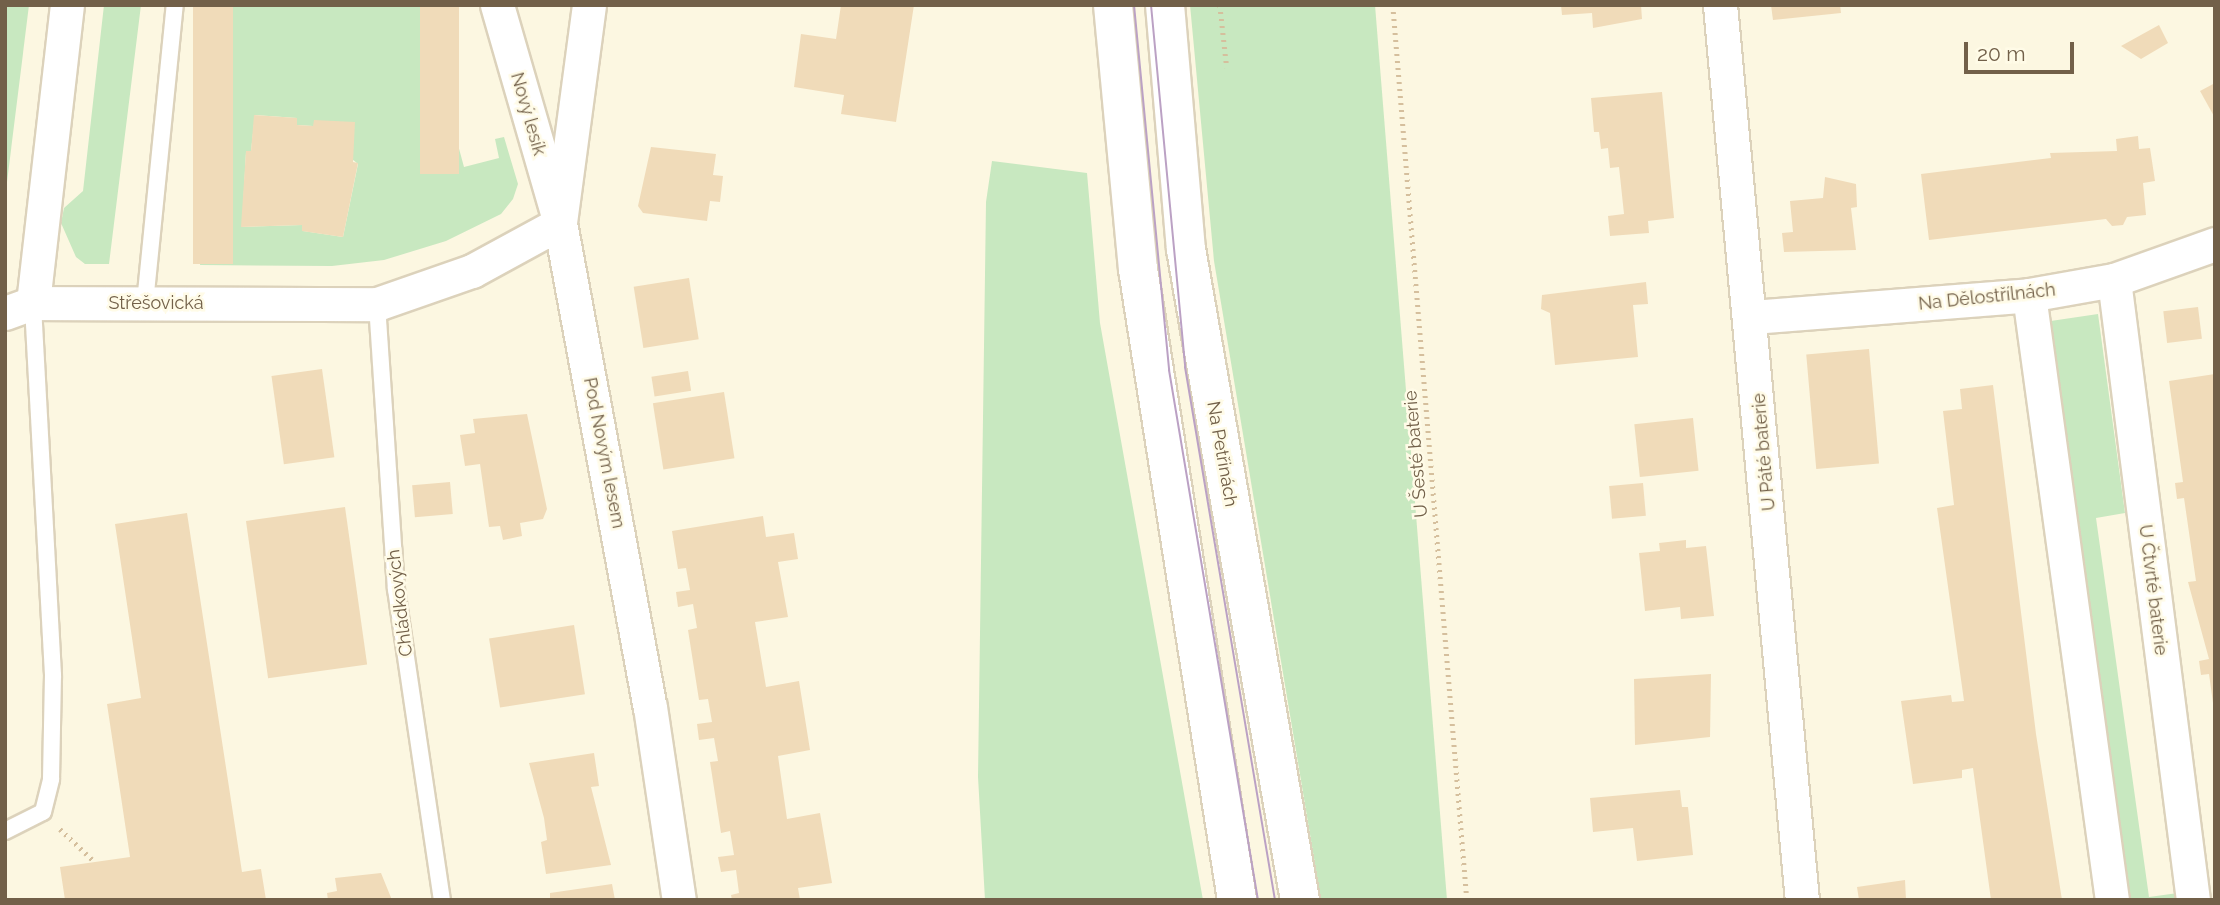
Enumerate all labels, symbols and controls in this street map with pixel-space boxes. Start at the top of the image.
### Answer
scale bar [1968,28,2078,72]
text: 20 m [1977,41,2025,66]
street label: Nový lesík [506,70,550,158]
street label: Na Dělostřílnách [1917,279,2057,315]
street label: Střešovická [108,292,204,314]
street label: Pod Novým lesem [579,376,629,530]
street label: U Šesté baterie [1400,390,1432,518]
street label: U Páté baterie [1748,392,1780,512]
street label: Na Petřinách [1202,400,1242,508]
street label: U Čtvrté baterie [2134,523,2172,657]
street label: Chládkových [383,548,417,658]

